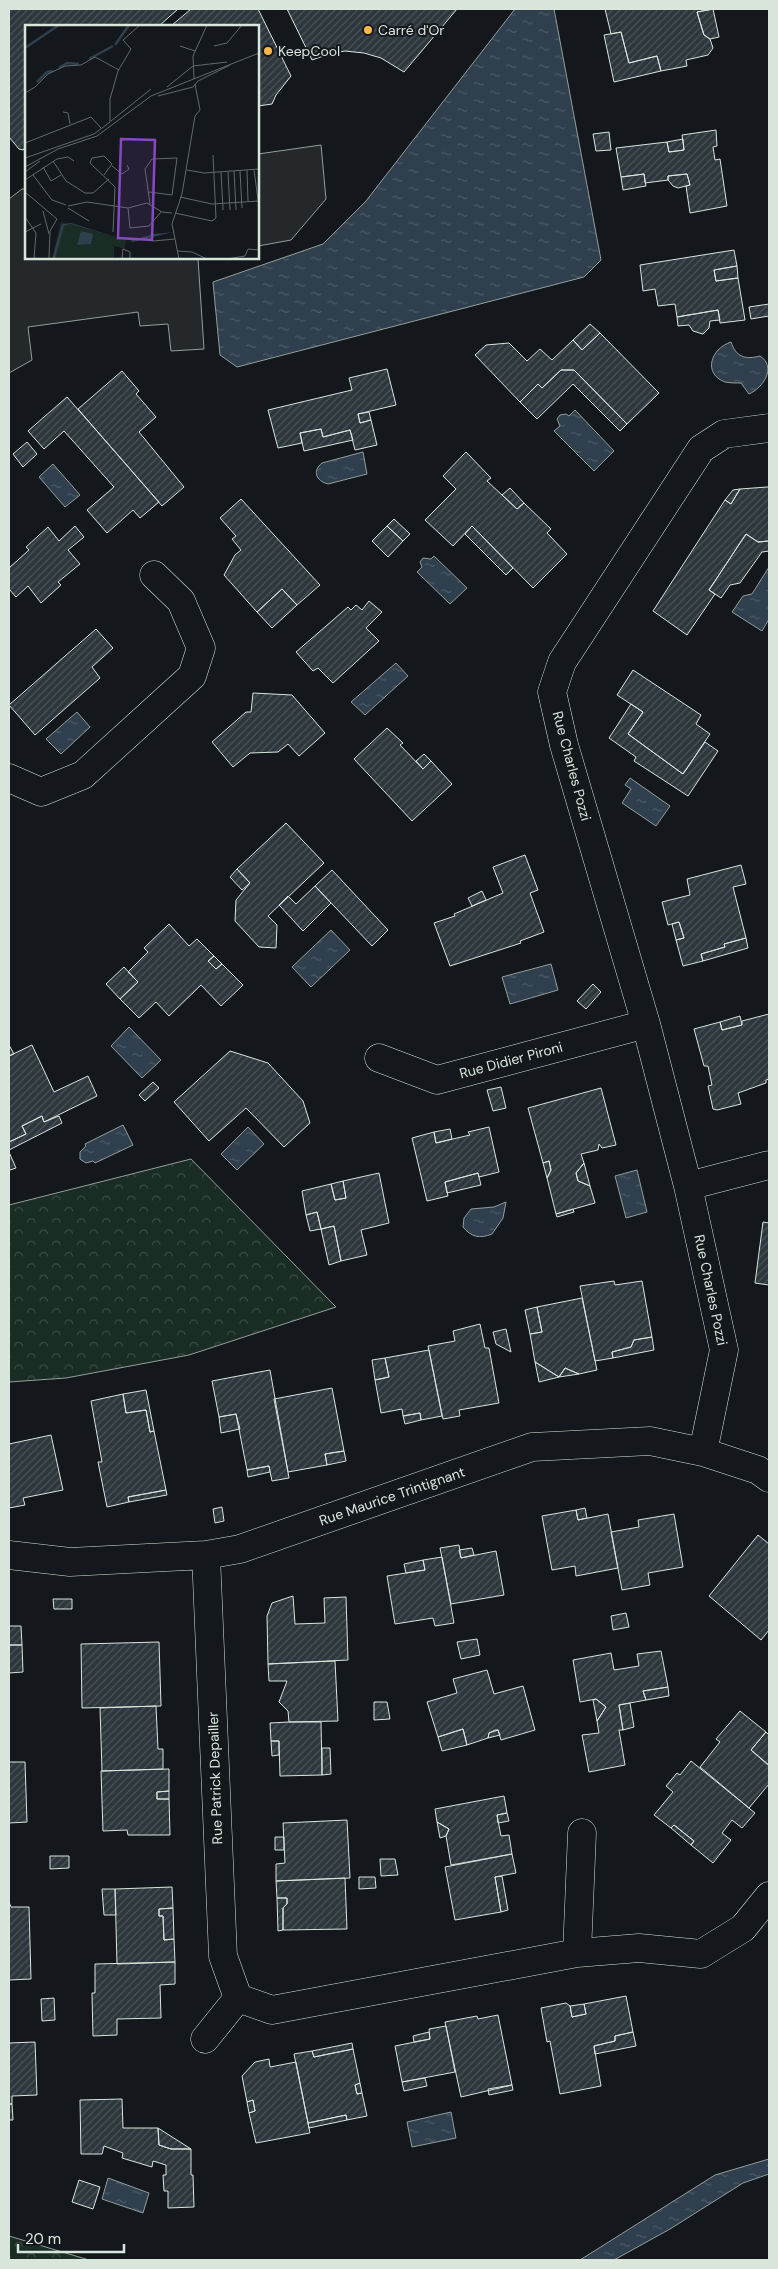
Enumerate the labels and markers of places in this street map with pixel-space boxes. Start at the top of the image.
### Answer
place label: Carré d'Or [378,21,444,39]
marker: Carré d'Or [362,24,374,36]
place label: KeepCool [278,42,340,60]
marker: KeepCool [262,45,274,57]

